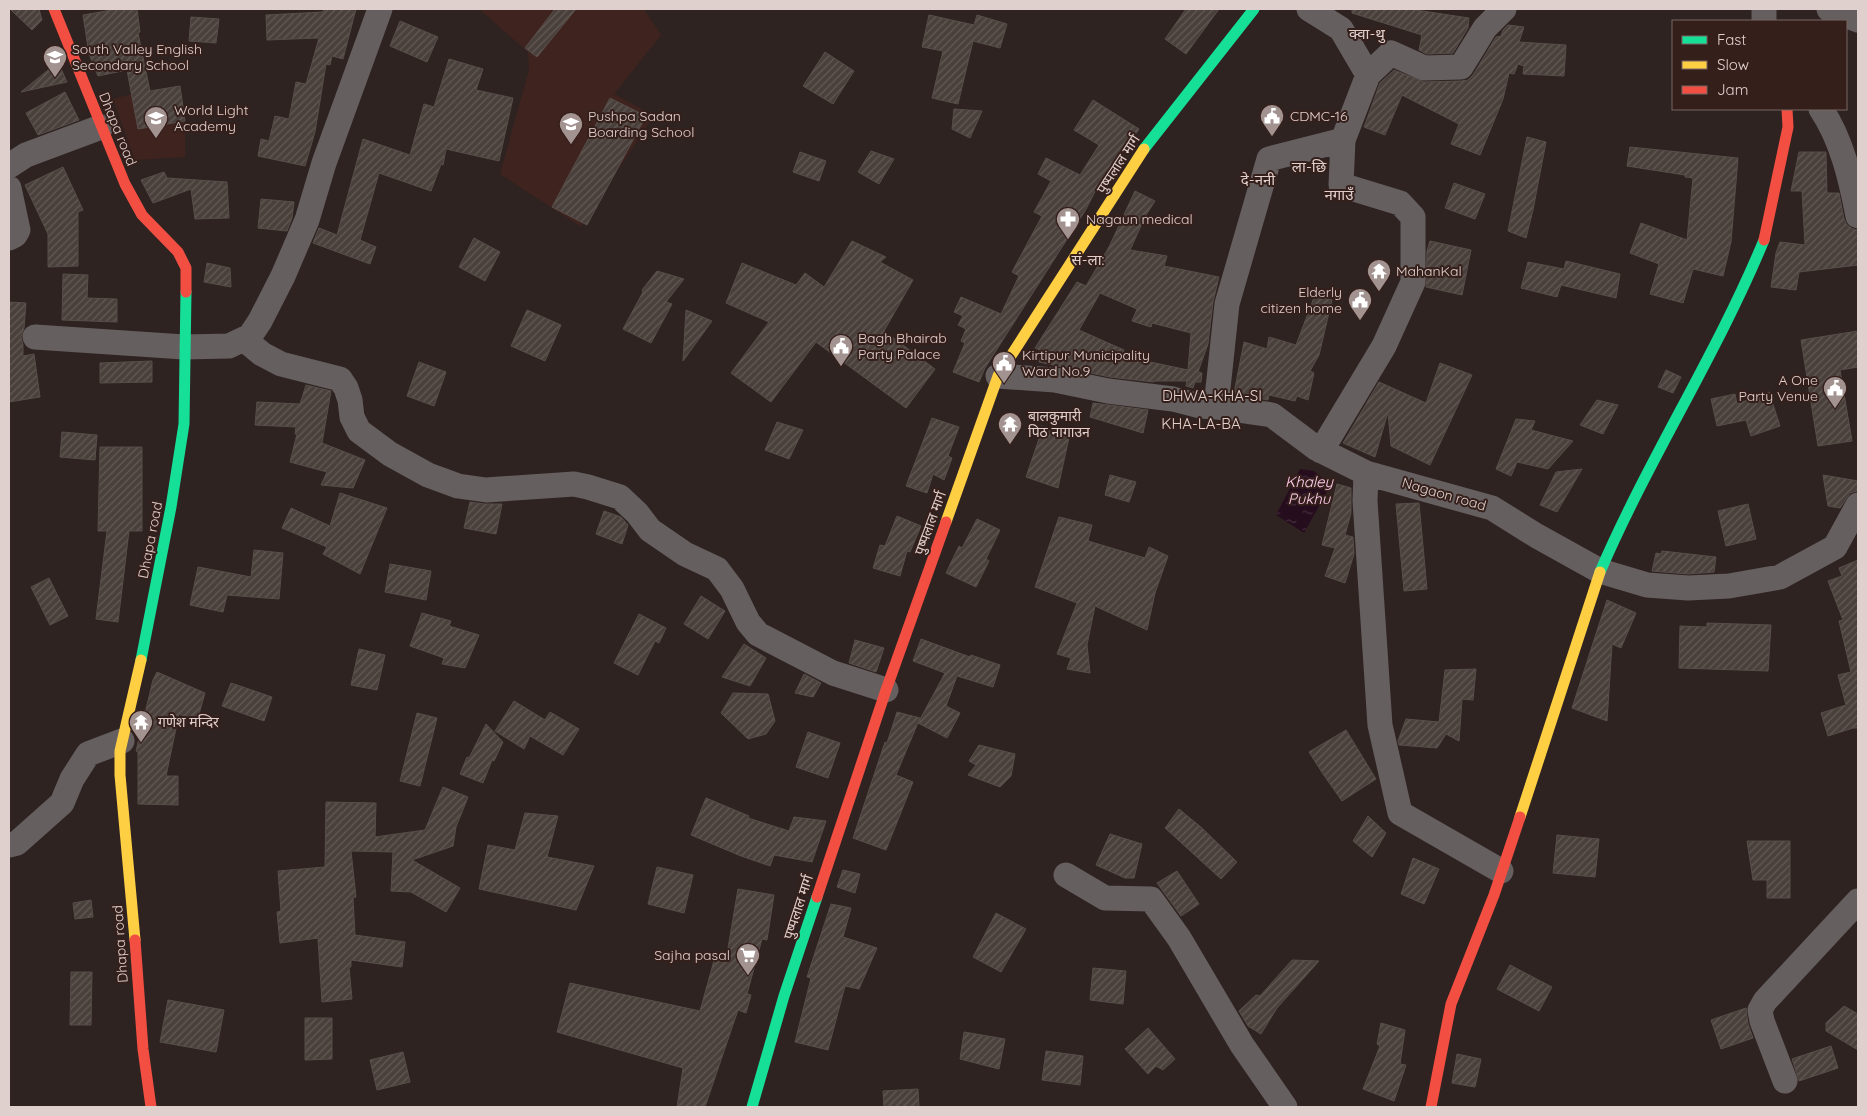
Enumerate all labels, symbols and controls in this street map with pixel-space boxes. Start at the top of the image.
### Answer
legend [1672,20,1847,110]
district label: क्वा-थु [1349,24,1386,44]
text: Fast [1717,30,1746,49]
place label: South Valley English Secondary School [72,40,202,74]
school or university icon: South Valley English Secondary School [42,44,68,78]
text: Slow [1717,55,1749,74]
text: Jam [1717,80,1748,99]
street label: Dhapa road [95,90,141,168]
place label: World Light Academy [174,101,249,135]
public building icon: CDMC-16 [1259,103,1285,137]
school or university icon: World Light Academy [143,105,169,139]
place label: Pushpa Sadan Boarding School [588,107,694,141]
place label: CDMC-16 [1290,107,1348,125]
school or university icon: Pushpa Sadan Boarding School [558,111,584,145]
street label: पुष्पलाल मार्ग [1092,130,1145,197]
district label: ला-छि [1292,157,1327,176]
district label: दे-ननी [1241,170,1276,189]
district label: नगाउँ [1325,185,1354,204]
pharmacy icon: Nagaun medical [1055,206,1081,240]
place label: Nagaun medical [1086,210,1193,228]
district label: सं-ला: [1072,250,1104,269]
temple icon: MahanKal [1366,258,1392,292]
place label: MahanKal [1396,262,1462,280]
place label: Elderly citizen home [1261,283,1342,317]
public building icon: Elderly citizen home [1347,287,1373,321]
place label: Bagh Bhairab Party Palace [858,329,947,363]
public building icon: Bagh Bhairab Party Palace [828,333,854,367]
place label: Kirtipur Municipality Ward No.9 [1022,346,1150,380]
public building icon: Kirtipur Municipality Ward No.9 [991,350,1017,384]
place label: A One Party Venue [1738,371,1818,405]
public building icon: A One Party Venue [1822,375,1848,409]
district label: DHWA-KHA-SI [1162,386,1262,405]
place label: बालकुमारी पिठ नागाउन [1028,407,1090,441]
temple icon: बालकुमारी पिठ नागाउन [997,411,1023,445]
district label: KHA-LA-BA [1161,414,1241,433]
water label: Khaley Pukhu [1285,472,1334,508]
street label: Nagaon road [1400,473,1488,515]
street label: पुष्पलाल मार्ग [910,488,951,558]
street label: Dhapa road [134,500,166,580]
temple icon: गणेश मन्दिर [128,709,154,743]
place label: गणेश मन्दिर [158,713,219,731]
street label: पुष्पलाल मार्ग [779,871,818,942]
street label: Dhapa road [108,905,132,983]
supermarket icon: Sajha pasal [735,942,761,976]
place label: Sajha pasal [654,946,730,964]

